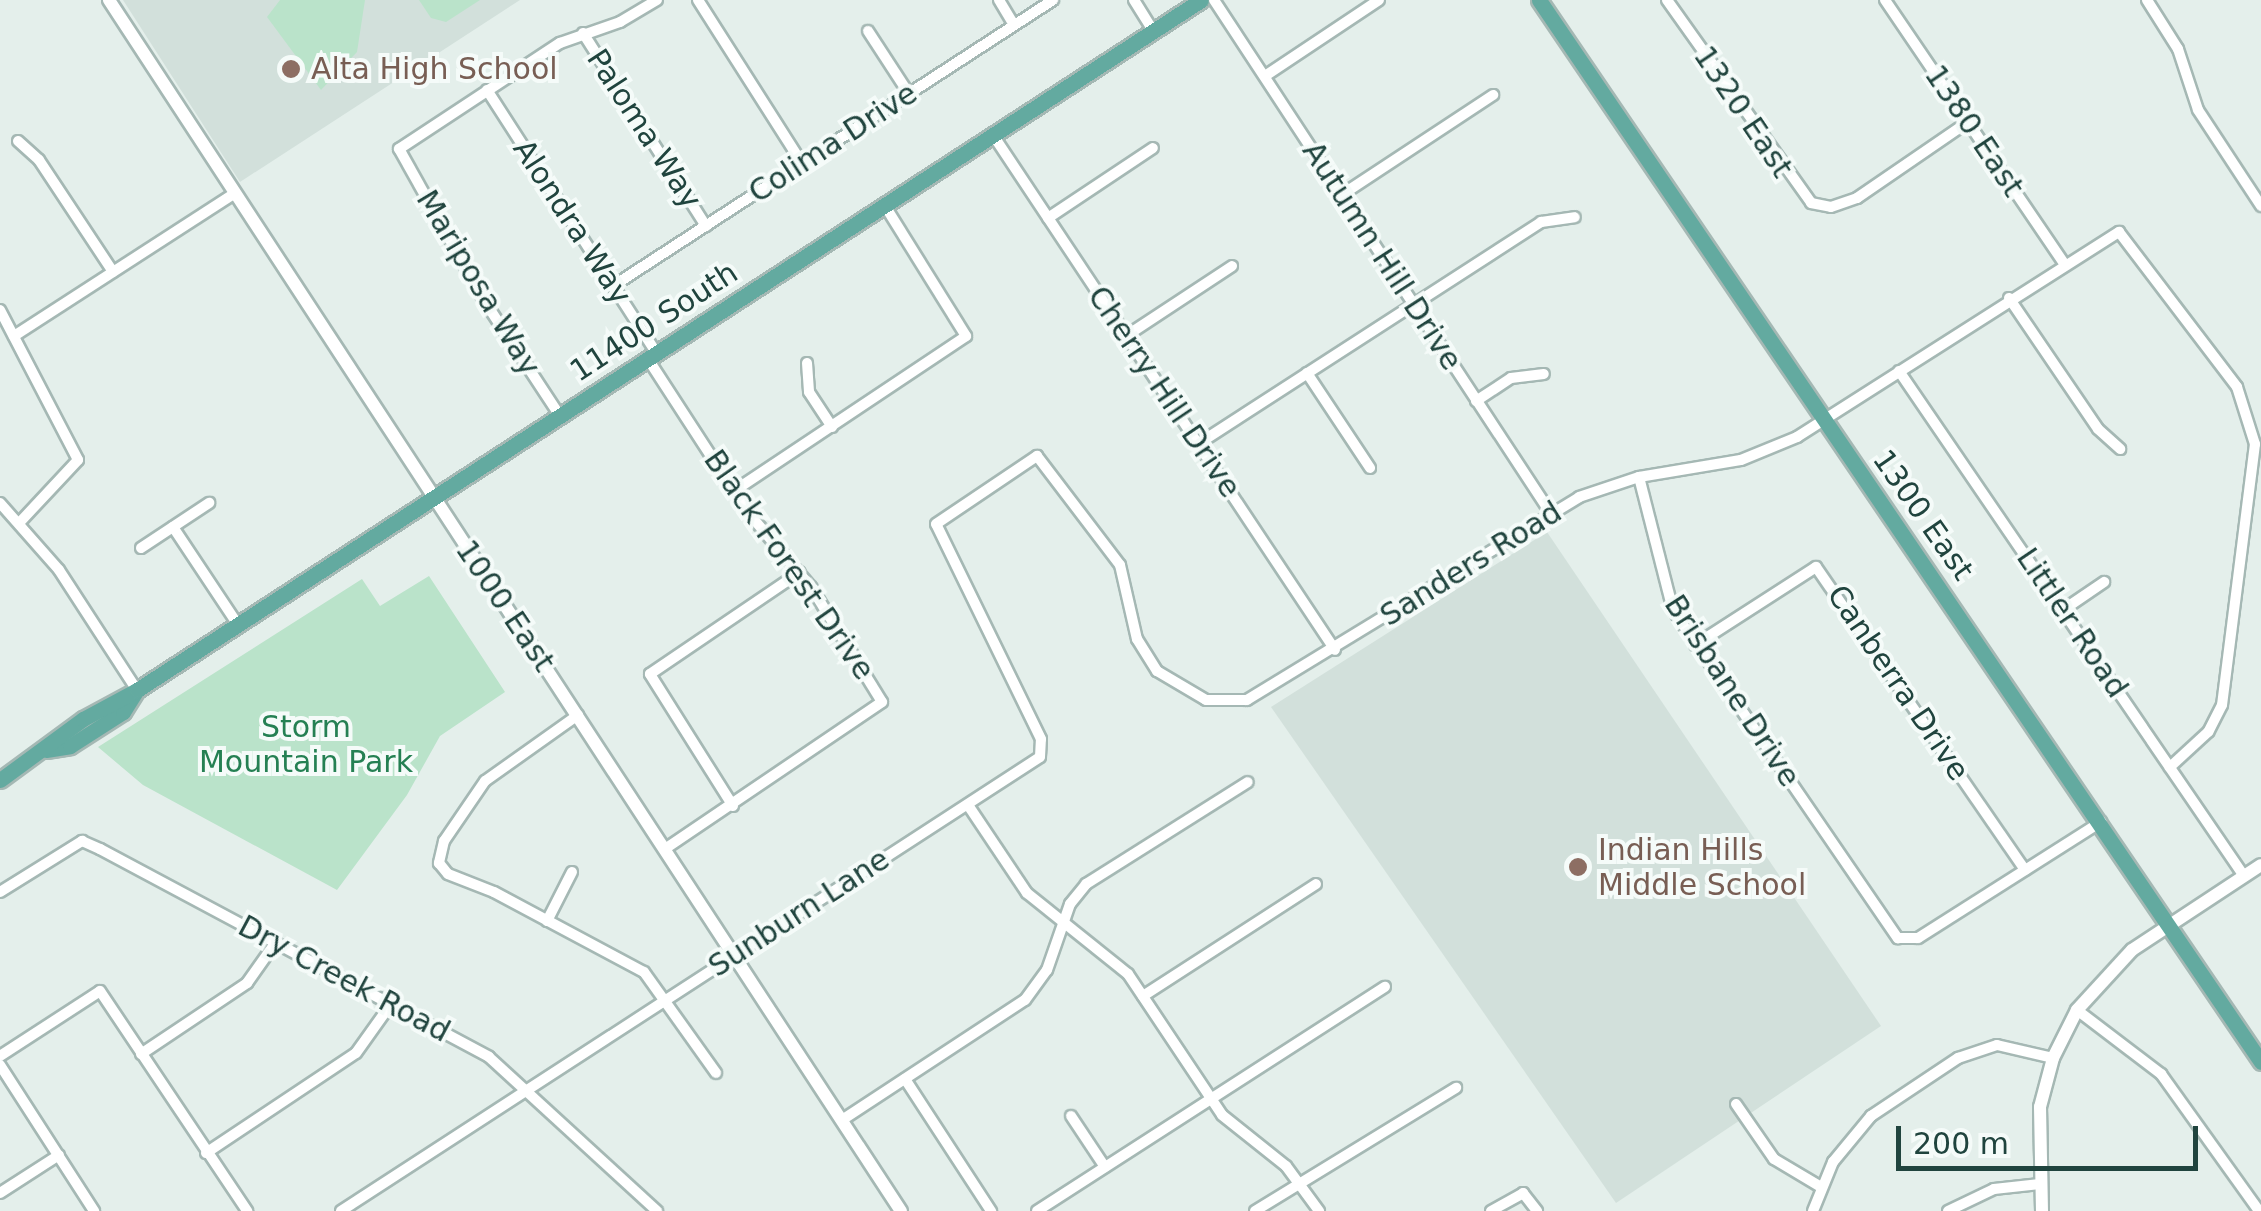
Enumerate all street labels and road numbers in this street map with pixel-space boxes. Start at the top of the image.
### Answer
street label: 1320 East [1686,40,1800,184]
street label: Paloma Way [579,43,709,215]
street label: 1380 East [1917,59,2031,203]
street label: Colima Drive [742,75,924,211]
street label: Alondra Way [505,133,639,311]
street label: Autumn Hill Drive [1295,135,1469,377]
street label: Mariposa Way [409,184,547,382]
street label: 11400 South [564,255,744,389]
street label: Cherry Hill Drive [1080,280,1248,504]
street label: Black Forest Drive [696,443,882,687]
street label: 1300 East [1865,443,1981,587]
street label: Sanders Road [1374,494,1568,634]
street label: 1000 East [448,534,562,678]
street label: Littler Road [2009,541,2135,705]
street label: Canberra Drive [1819,578,1977,788]
street label: Brisbane Drive [1657,588,1807,794]
street label: Sunburn Lane [702,841,896,985]
street label: Dry Creek Road [232,908,456,1050]

